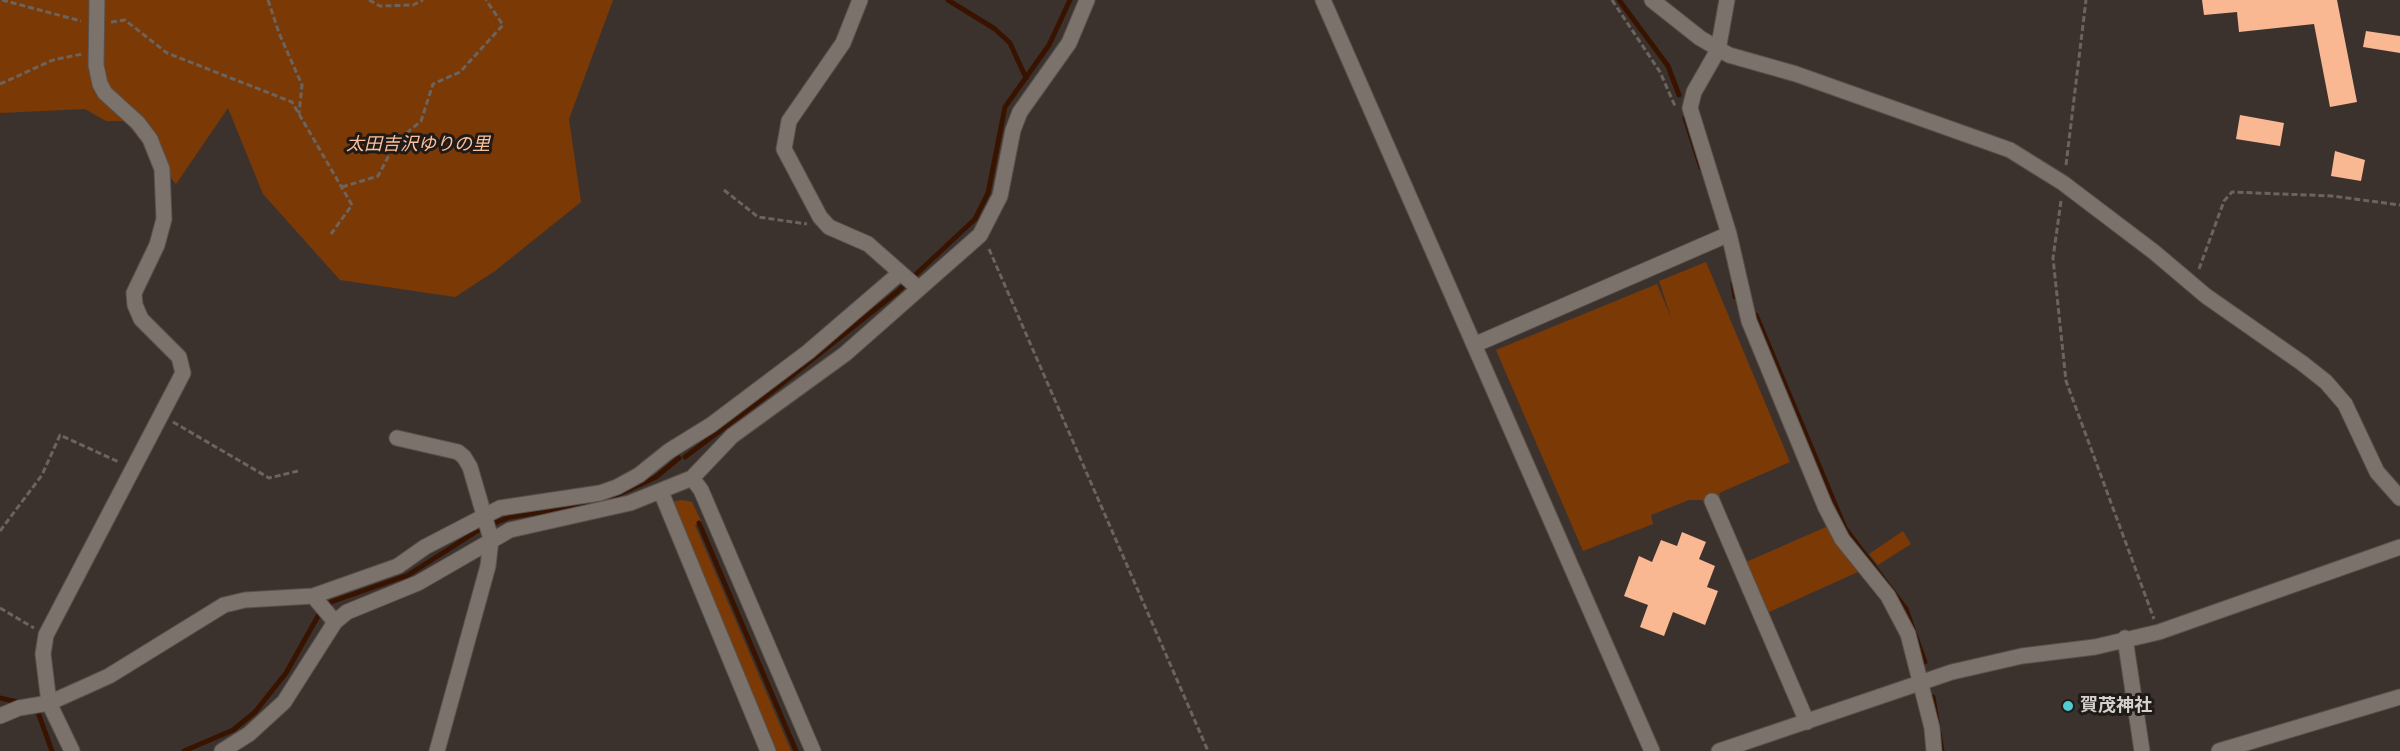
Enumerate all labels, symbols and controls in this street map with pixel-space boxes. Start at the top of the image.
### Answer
park label: 太田吉沢ゆりの里 [346,134,490,156]
place label: 賀茂神社 [2080,695,2152,717]
marker: 賀茂神社 [2061,699,2075,713]

